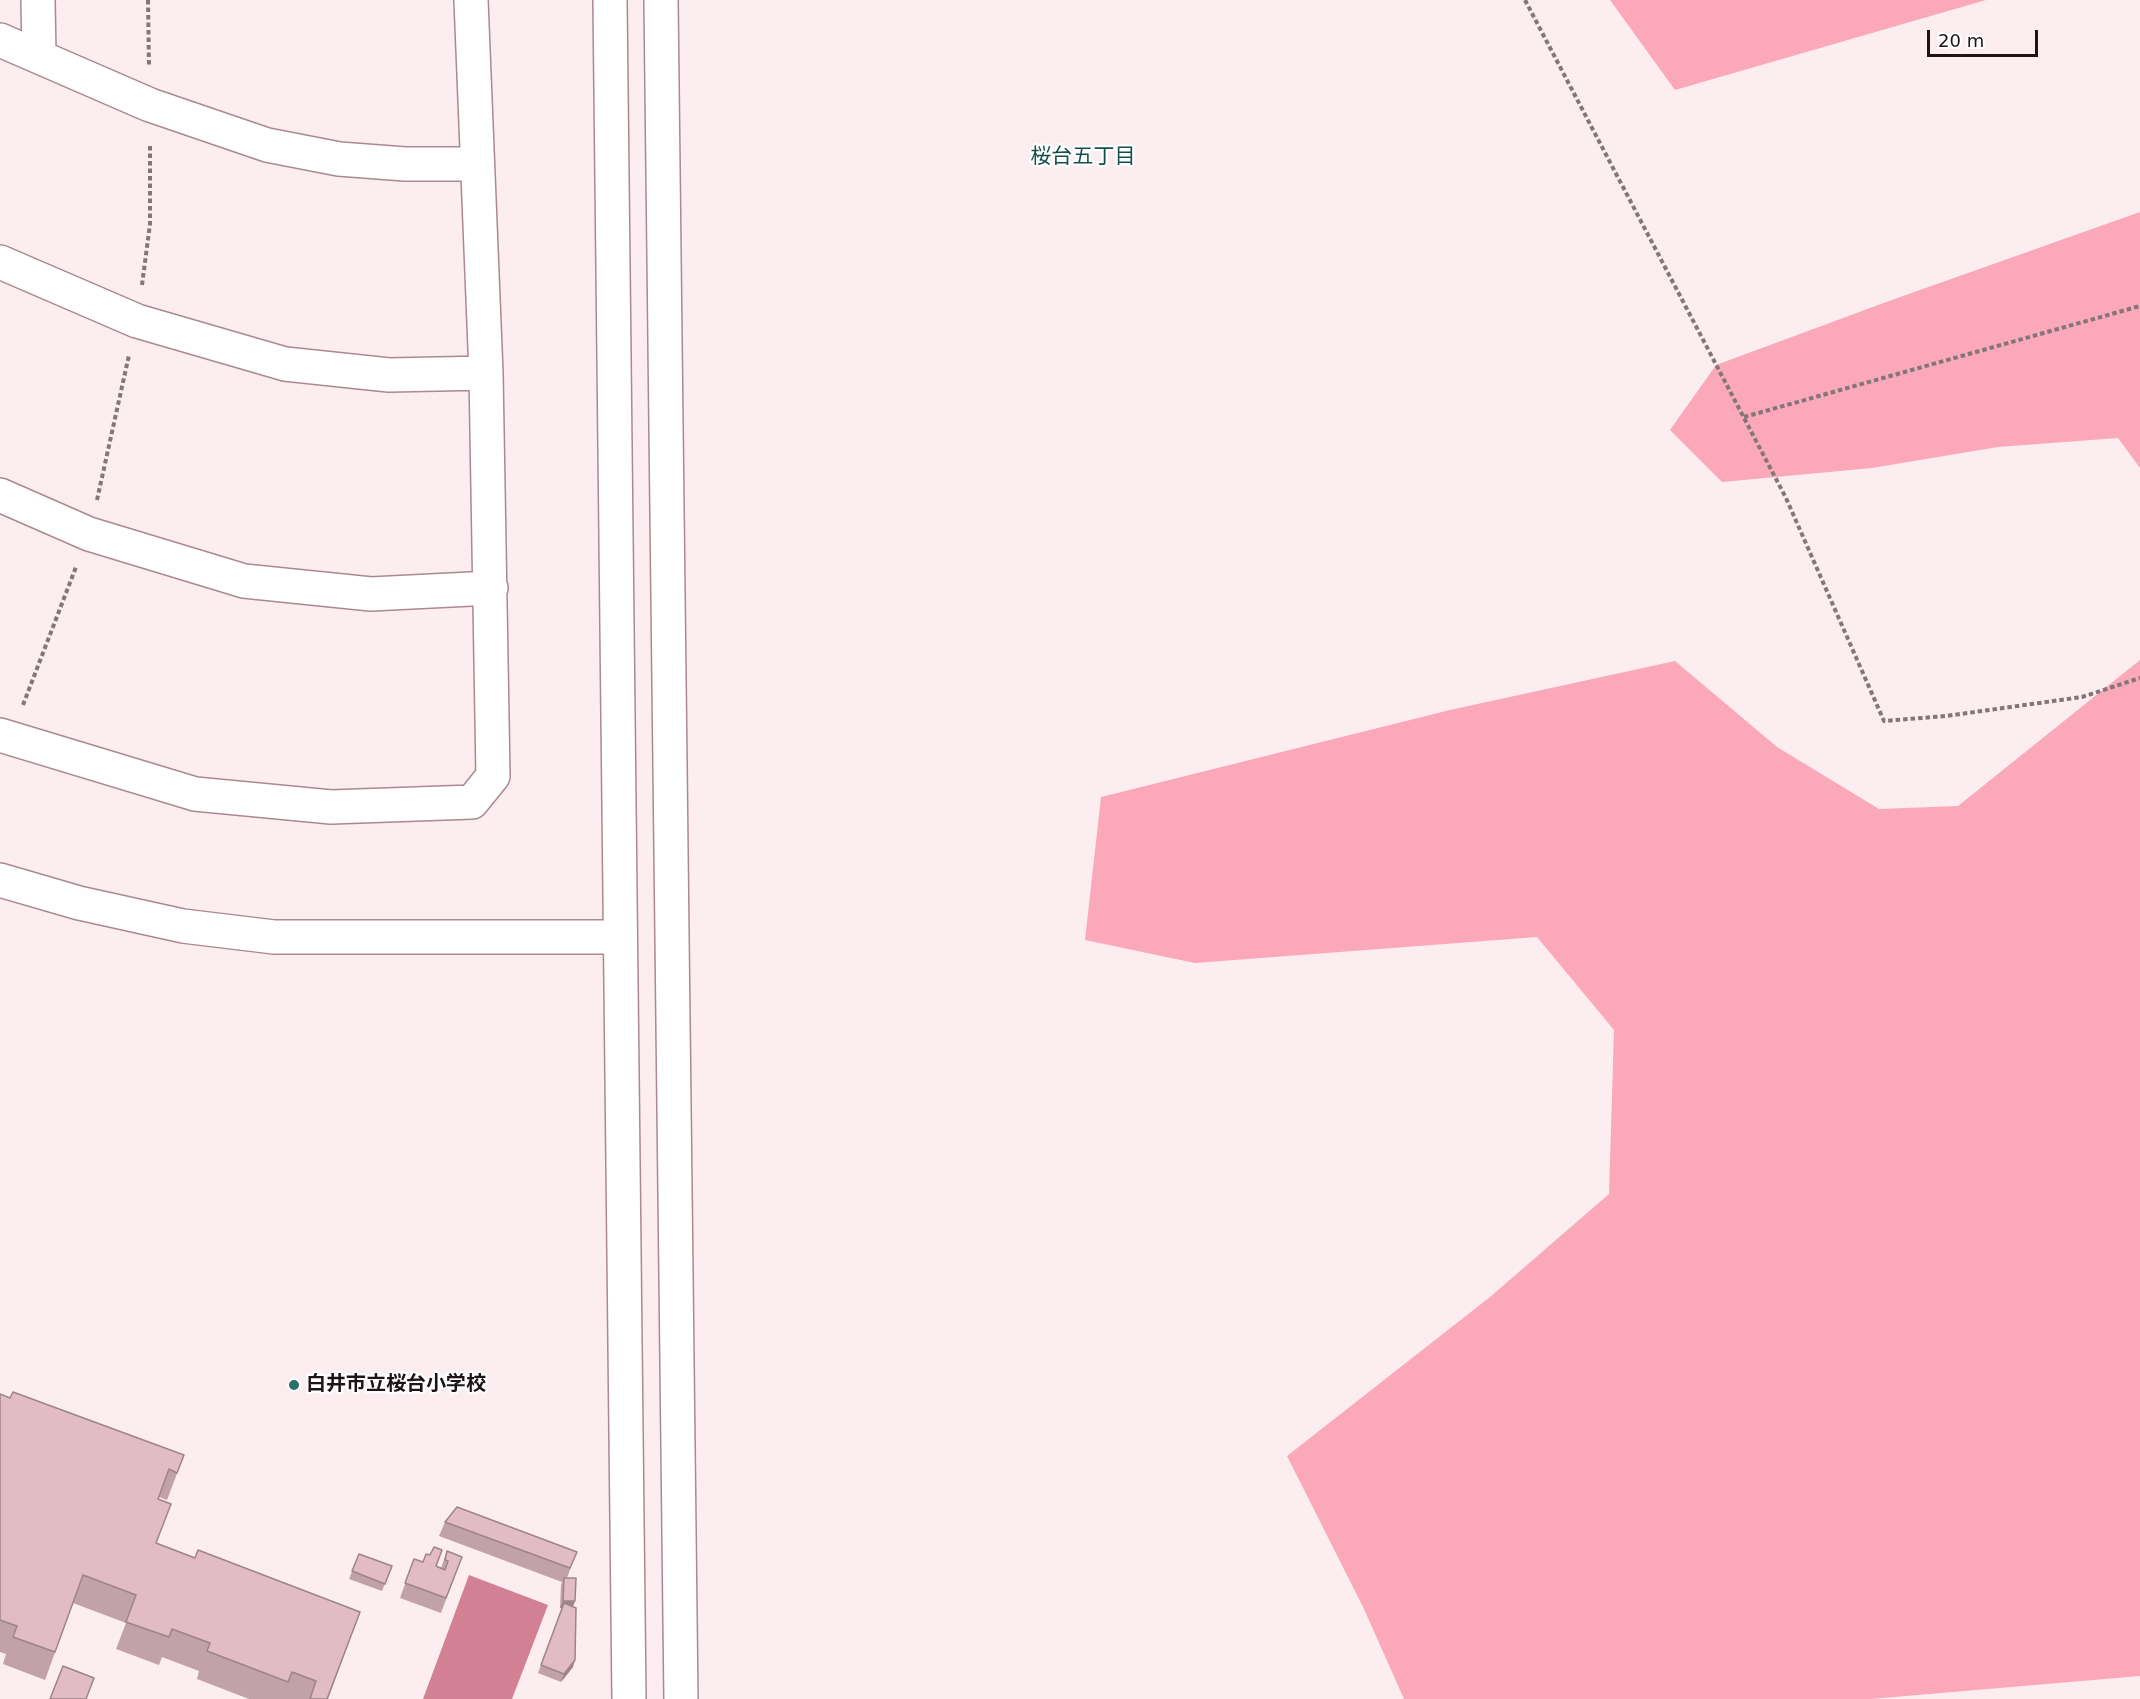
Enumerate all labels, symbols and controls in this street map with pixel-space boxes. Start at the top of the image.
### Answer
scale bar [1930,18,2041,56]
text: 20 m [1938,30,1984,51]
district label: 桜台五丁目 [1031,145,1135,171]
place label: 白井市立桜台小学校 [306,1373,486,1397]
marker: 白井市立桜台小学校 [287,1378,301,1392]

